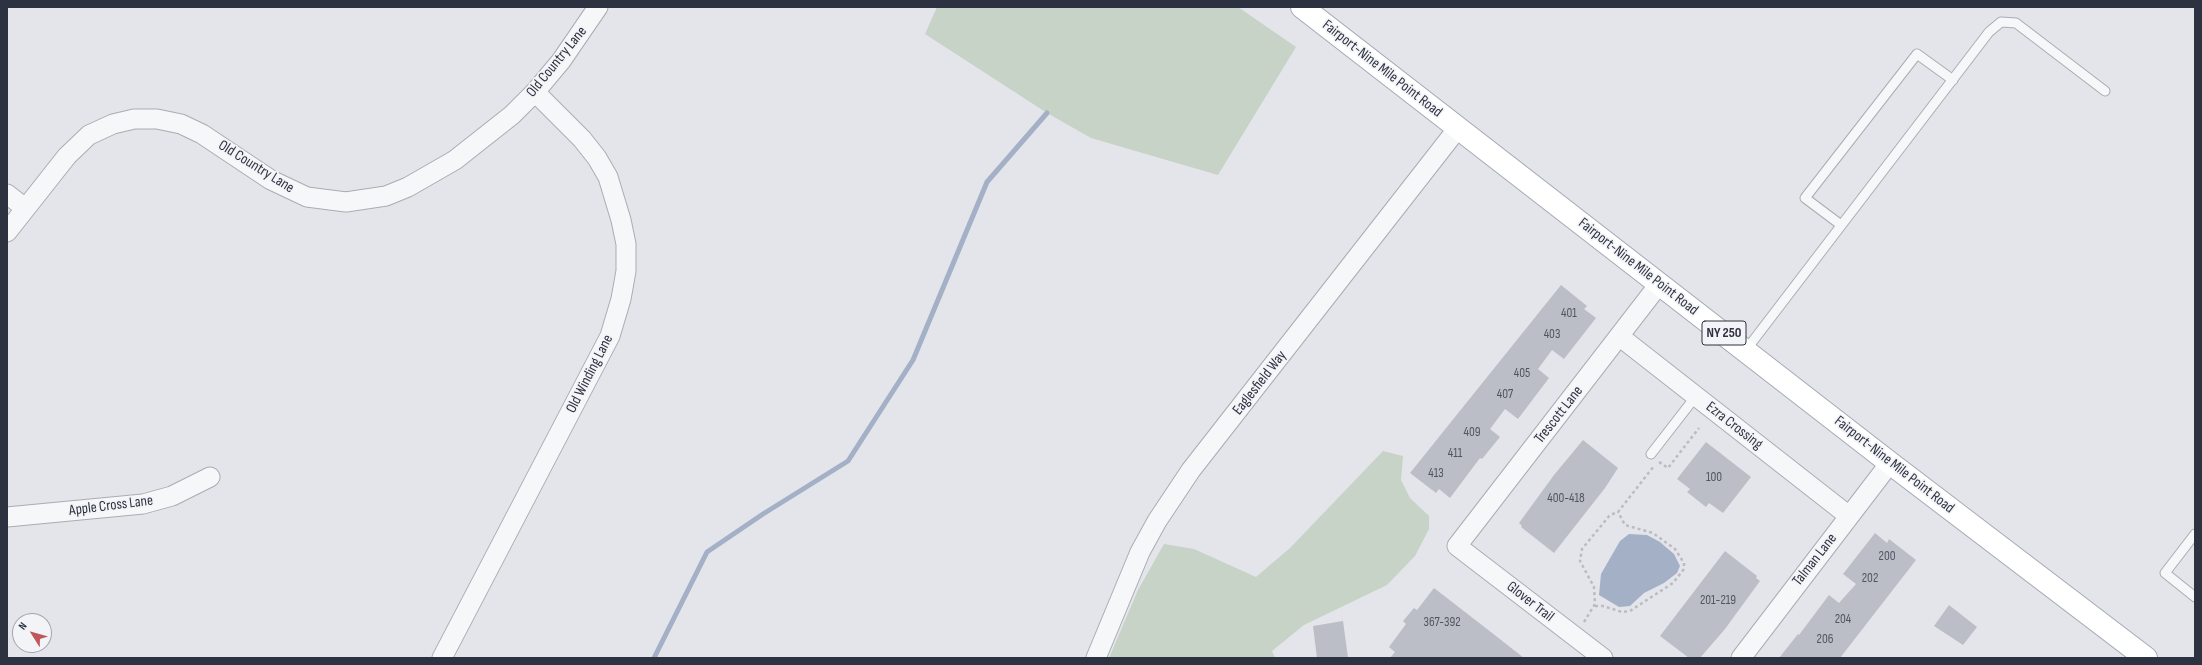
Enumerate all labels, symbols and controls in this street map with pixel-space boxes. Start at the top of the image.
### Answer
street label: Fairport-Nine Mile Point Road [1318,17,1446,121]
street label: Old Country Lane [523,23,591,101]
street label: Old Country Lane [215,137,297,197]
street label: Fairport-Nine Mile Point Road [1574,215,1702,319]
house number: 401 [1561,306,1577,322]
road number: NY 250 [1702,321,1746,345]
house number: 403 [1544,327,1560,343]
street label: Old Winding Lane [563,332,617,416]
street label: Eaglesfield Way [1229,347,1291,419]
house number: 405 [1514,366,1530,382]
street label: Trescott Lane [1531,383,1587,447]
house number: 407 [1497,387,1513,403]
street label: Ezra Crossing [1702,398,1766,454]
street label: Fairport-Nine Mile Point Road [1830,413,1958,517]
house number: 409 [1464,425,1480,441]
house number: 411 [1448,446,1462,462]
house number: 413 [1428,466,1444,482]
house number: 100 [1706,470,1722,486]
house number: 400-418 [1547,491,1585,507]
street label: Apple Cross Lane [68,492,154,520]
street label: Talman Lane [1789,530,1841,590]
house number: 200 [1879,549,1895,565]
house number: 202 [1862,571,1878,587]
street label: Glover Trail [1503,578,1557,626]
house number: 201-219 [1700,593,1736,609]
house number: 204 [1835,612,1851,628]
north arrow [12,613,52,653]
house number: 367-392 [1423,615,1461,631]
text: N [16,620,30,632]
house number: 206 [1817,632,1833,648]

